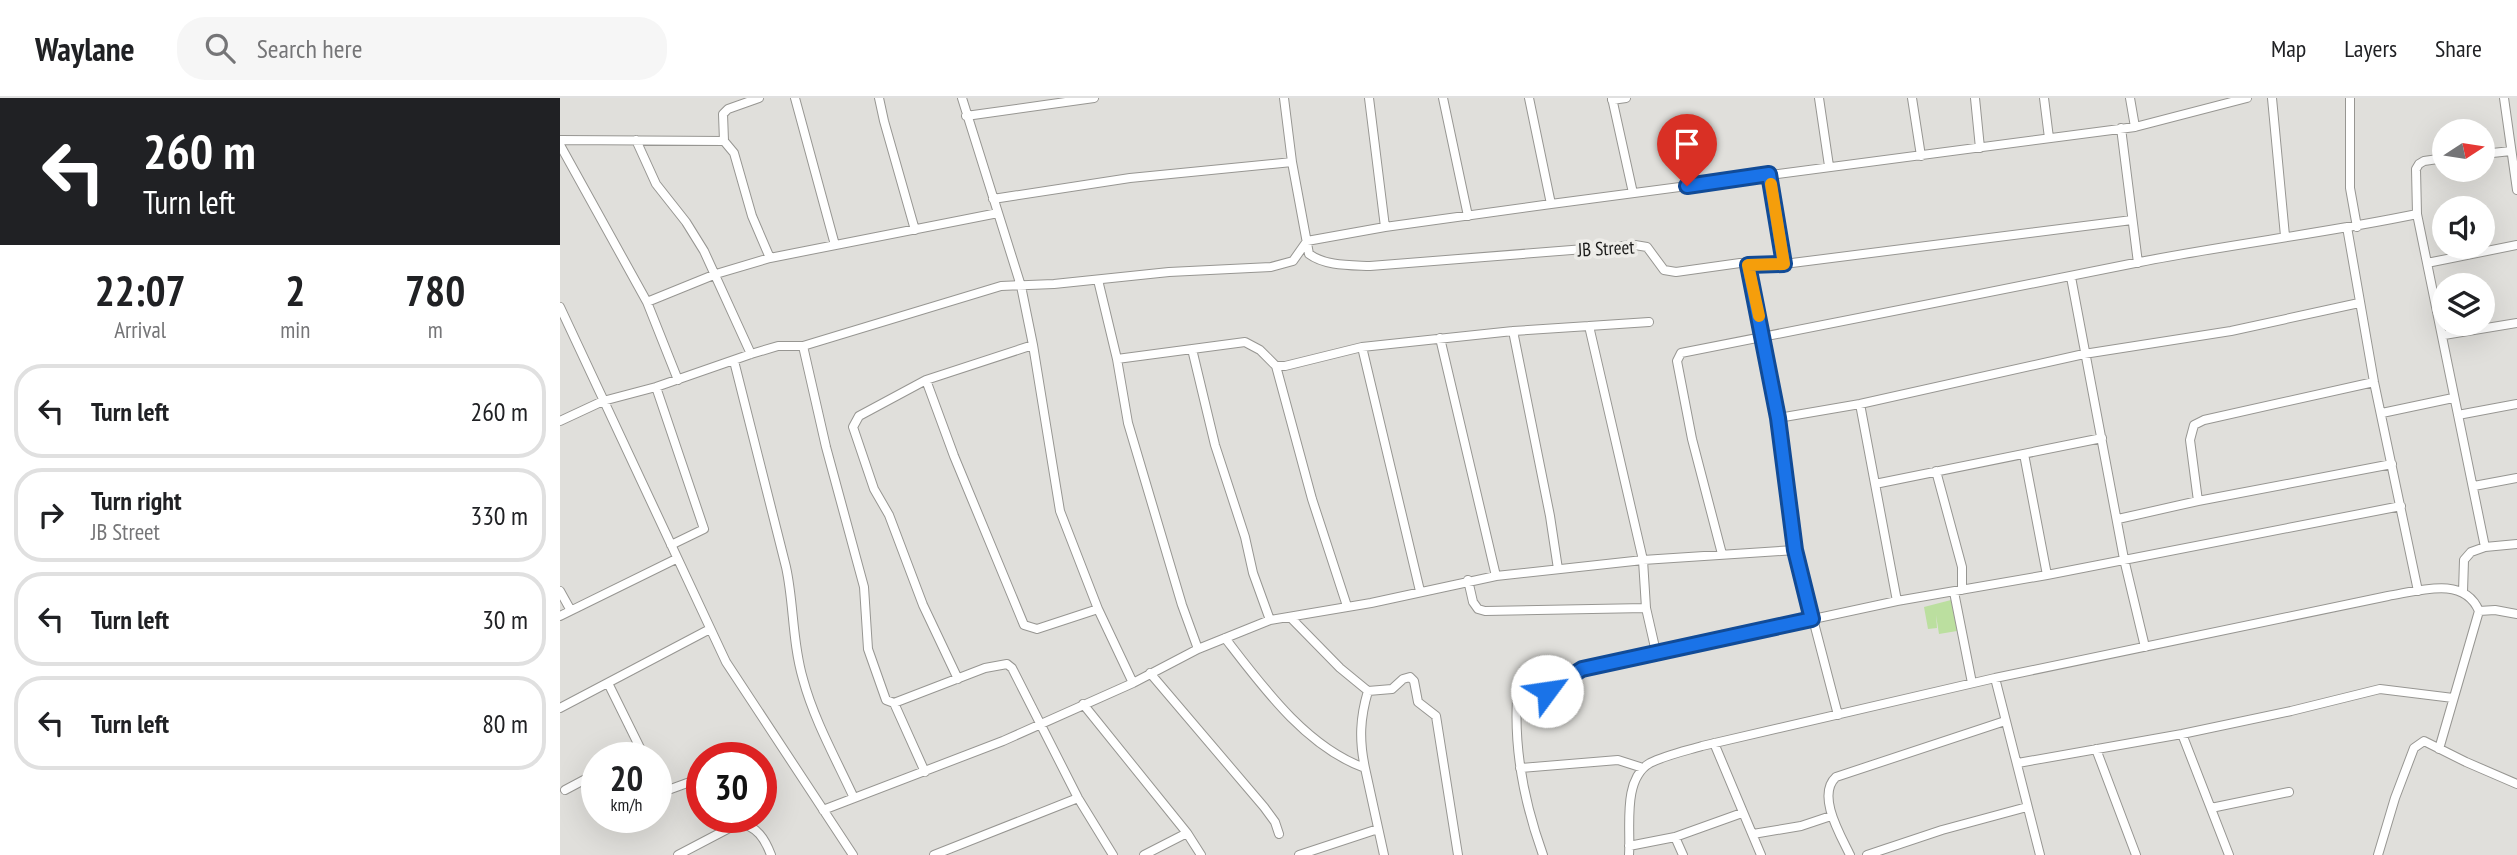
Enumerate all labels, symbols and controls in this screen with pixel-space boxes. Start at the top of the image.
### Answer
search box [177,17,667,80]
text: Waylane [35,27,135,70]
icon: search [201,29,239,67]
text: Search here [257,32,362,65]
text: Map [2271,33,2306,64]
text: Layers [2344,33,2397,64]
text: Share [2435,33,2482,64]
pin [1657,114,1717,186]
text: 260 m [143,119,256,183]
north arrow [2432,119,2496,182]
map controls [2432,119,2495,336]
icon: arrive [1668,125,1706,163]
icon: left [28,126,119,217]
text: Turn left [143,181,235,223]
button: sound [2432,196,2495,259]
street label: JB Street [1576,234,1636,262]
text: 22:07 [95,263,186,318]
text: 2 [285,263,305,318]
text: 780 [405,263,465,318]
button: layers [2432,273,2495,336]
text: Arrival [114,315,166,344]
text: min [280,315,310,344]
text: m [428,315,443,344]
icon: left [32,392,70,430]
text: Turn left [91,395,169,428]
text: 260 m [470,395,528,428]
text: Turn right [91,484,182,517]
icon: right [32,496,70,534]
text: 330 m [470,499,528,532]
text: JB Street [91,517,160,546]
icon: left [32,600,70,638]
text: Turn left [91,603,169,636]
text: 30 m [482,603,528,636]
position arrow [1510,654,1584,728]
icon: left [32,704,70,742]
text: Turn left [91,707,169,740]
text: 80 m [482,707,528,740]
speed limit sign: 30 [686,742,777,833]
text: 20 [610,755,643,801]
text: km/h [611,793,642,816]

